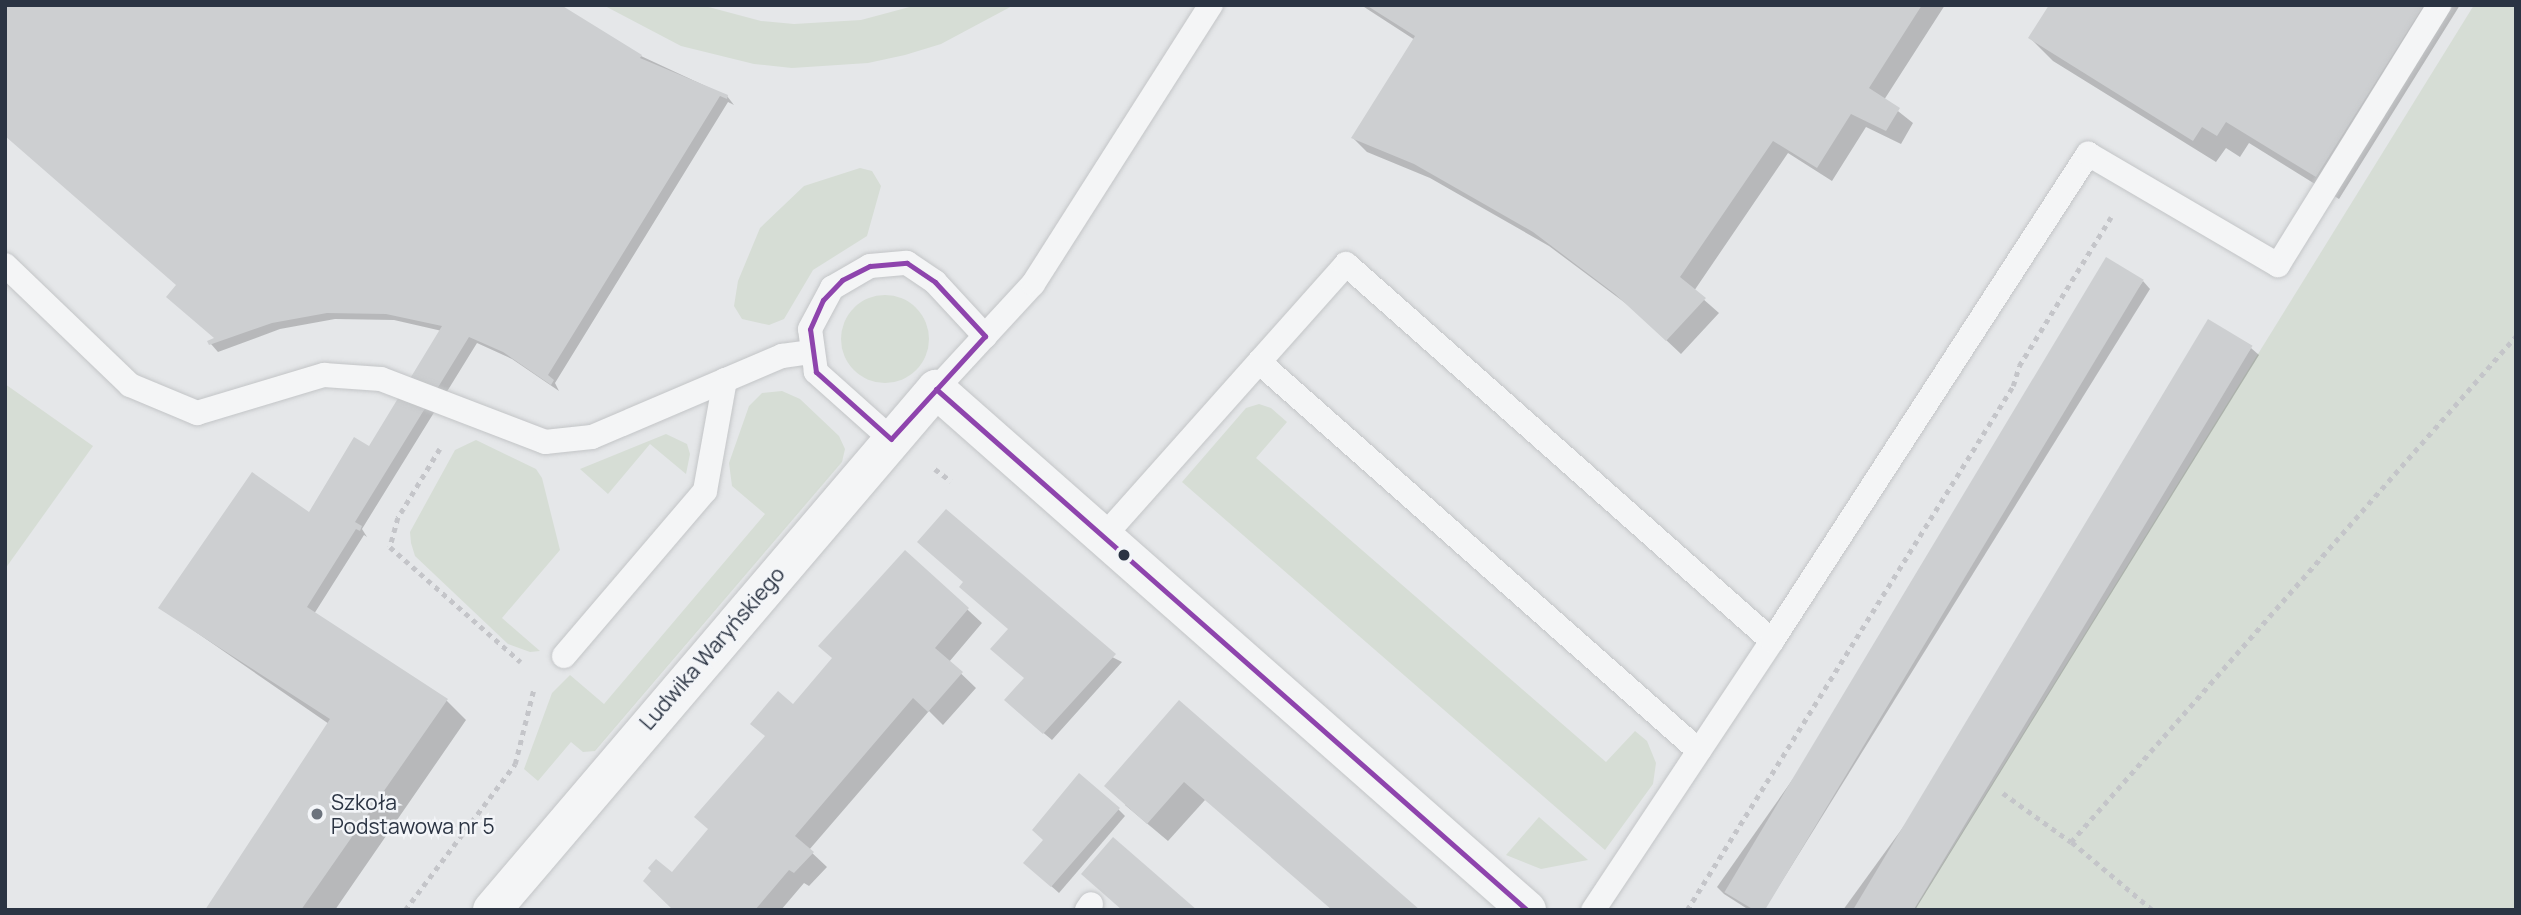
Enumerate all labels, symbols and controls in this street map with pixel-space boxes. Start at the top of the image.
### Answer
unlabelled marker [1117,548,1131,562]
street label: Ludwika Waryńskiego [634,561,790,735]
place label: Szkoła Podstawowa nr 5 [331,789,495,839]
marker: Szkoła Podstawowa nr 5 [309,806,325,822]

